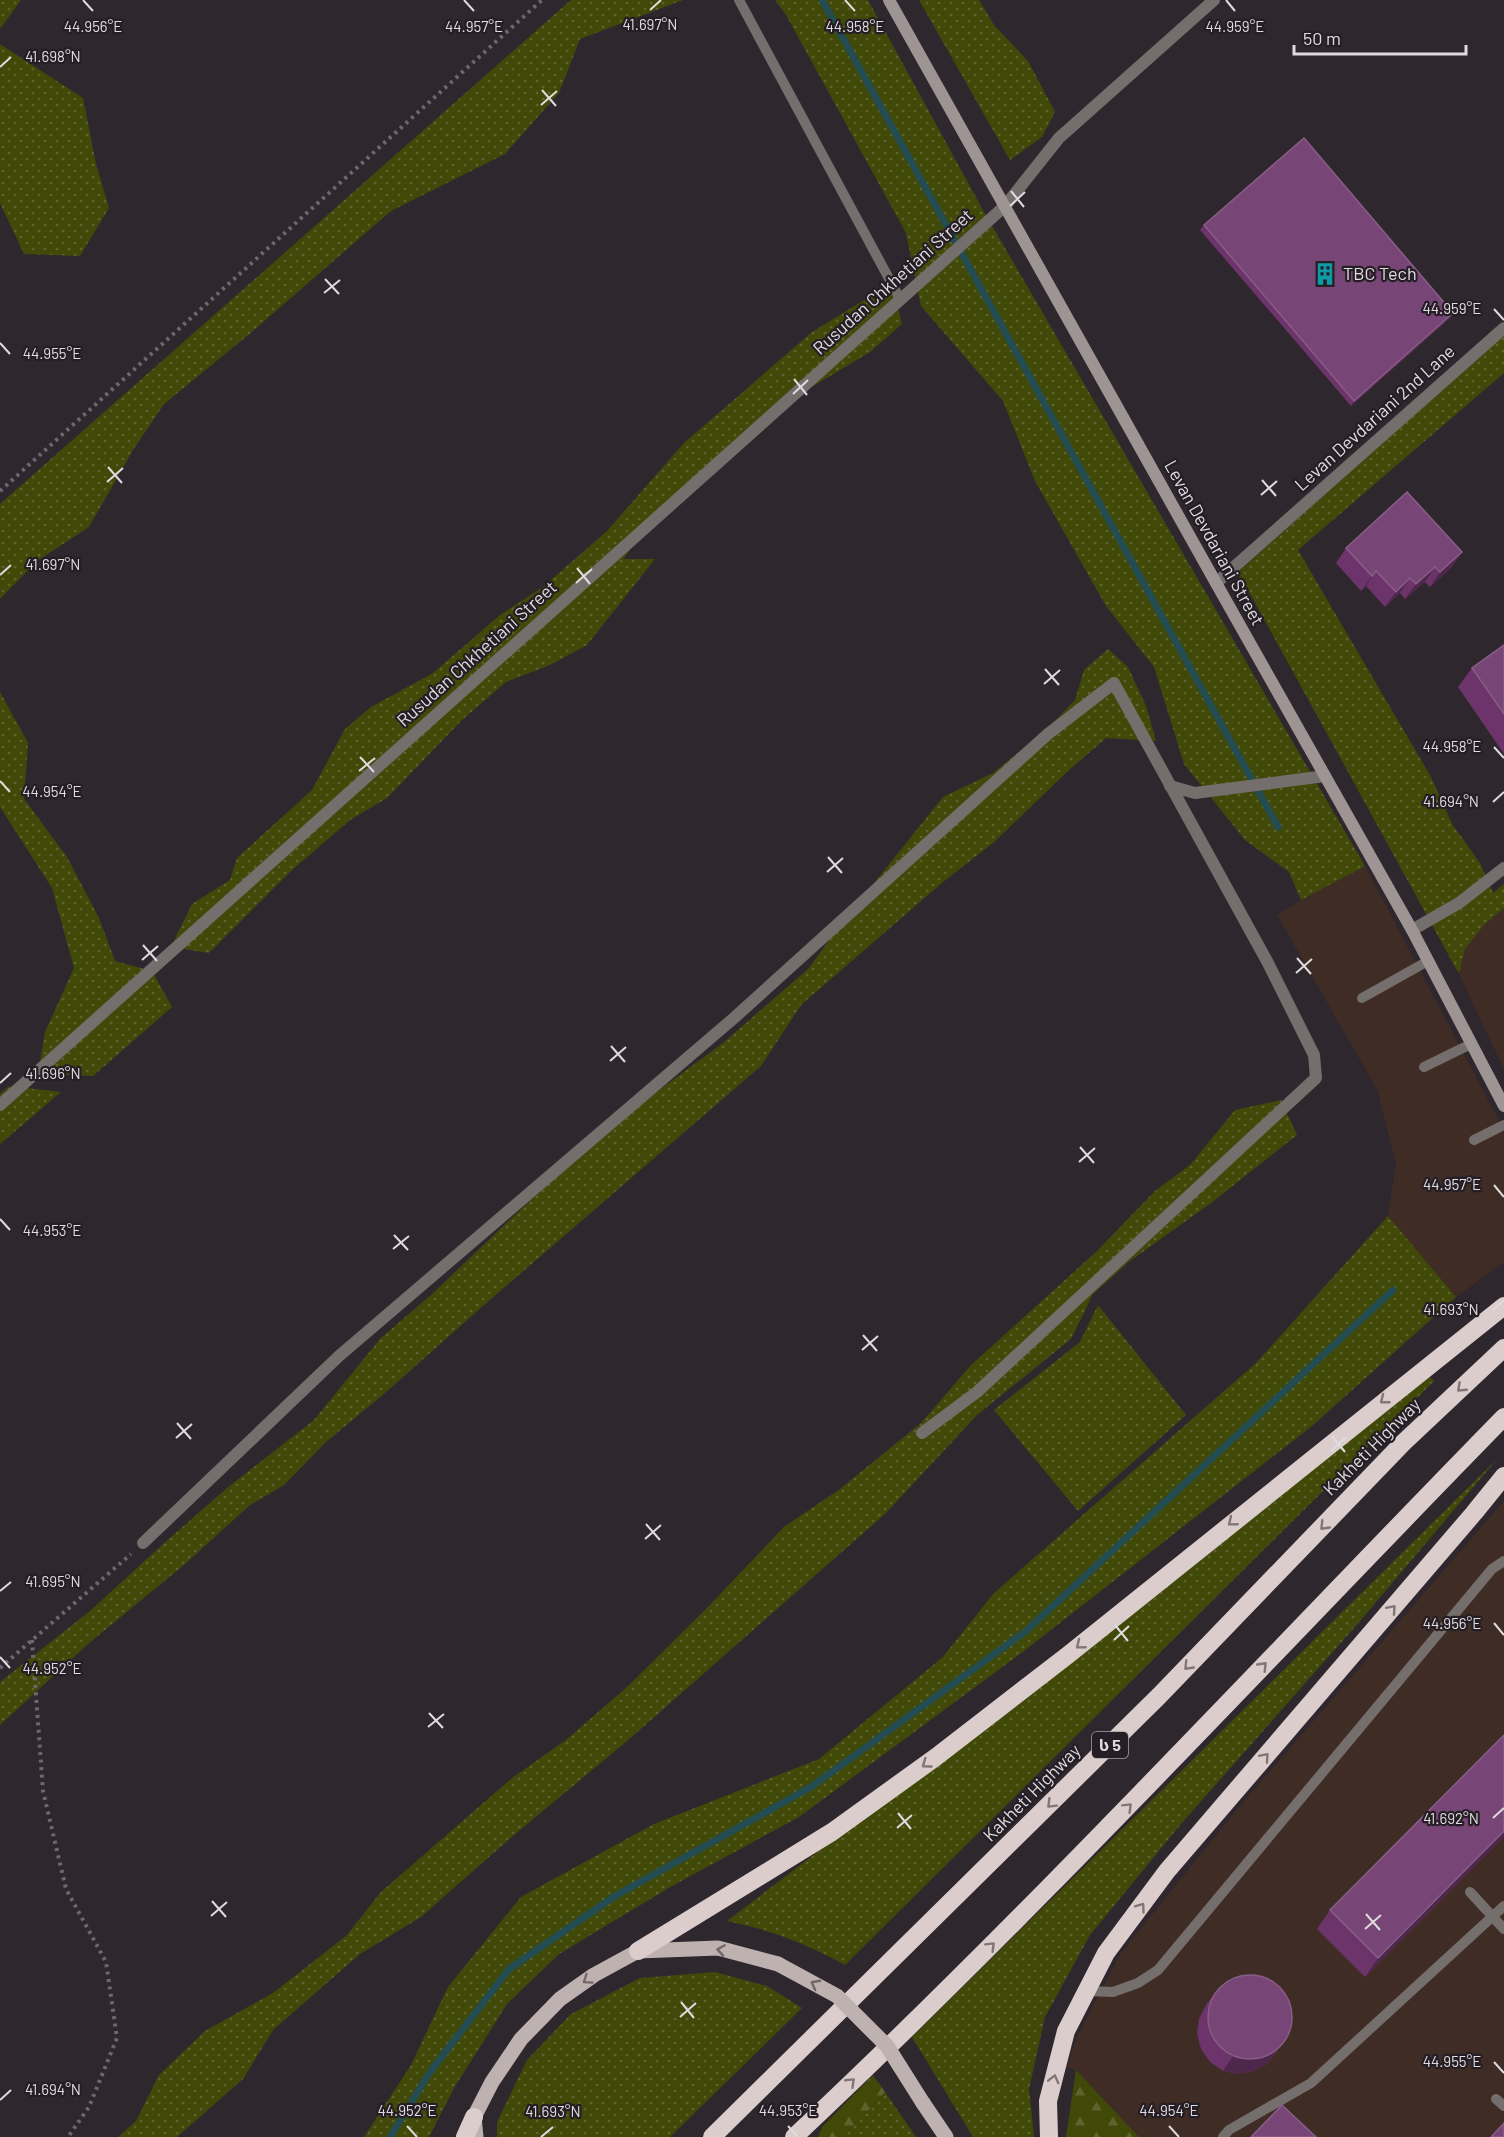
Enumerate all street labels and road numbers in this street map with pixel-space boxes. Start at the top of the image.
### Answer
street label: Rusudan Chkhetiani Street [808,204,977,359]
street label: Levan Devdariani 2nd Lane [1290,340,1459,495]
street label: Levan Devdariani Street [1160,456,1269,629]
street label: Rusudan Chkhetiani Street [392,576,561,731]
street label: Kakheti Highway [1318,1393,1425,1500]
road number: ს 5 [1092,1732,1128,1758]
street label: Kakheti Highway [978,1739,1085,1846]

